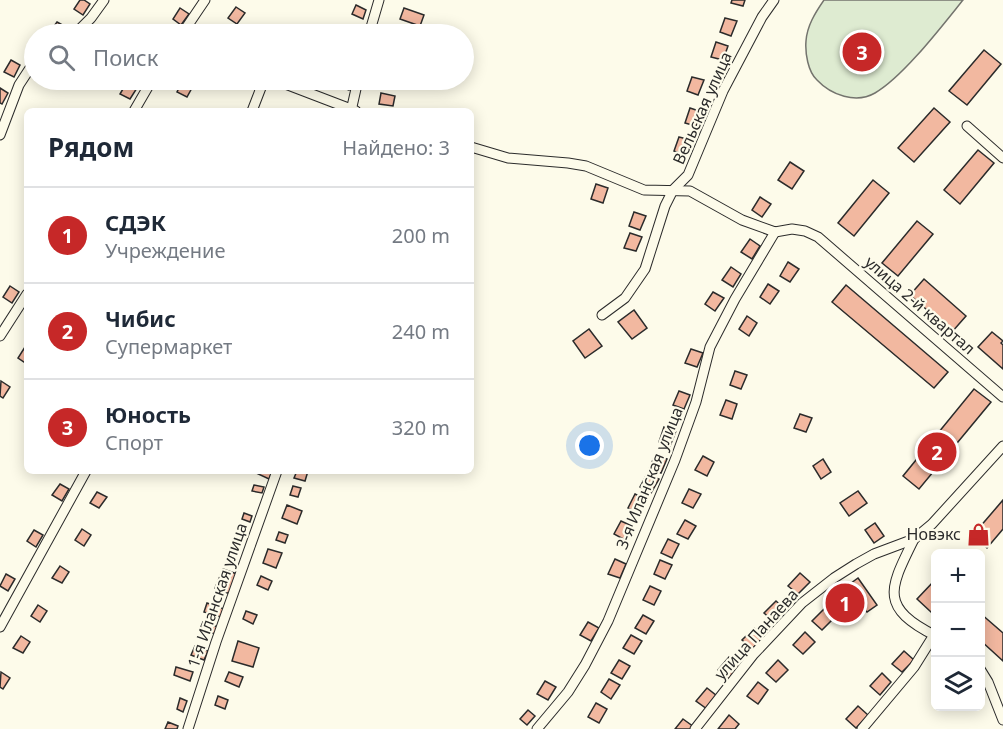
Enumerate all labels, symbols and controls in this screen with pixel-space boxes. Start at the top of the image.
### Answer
search box [24,24,474,90]
pin: 3 [842,29,882,74]
icon: search [45,41,78,74]
text: Поиск [93,42,158,72]
street label: Вельская улица [667,48,737,168]
text: Рядом [48,129,134,165]
text: Найдено: 3 [342,134,450,161]
text: СДЭК [105,207,166,237]
text: 1 [62,222,73,249]
text: 200 m [392,222,450,249]
text: Учреждение [105,237,226,264]
street label: улица 2-й квартал [860,251,980,359]
text: Чибис [105,303,176,333]
text: 2 [62,318,73,345]
text: 240 m [392,318,450,345]
text: Супермаркет [105,333,232,360]
text: Юность [105,399,191,429]
street label: 3-я Иланская улица [610,404,688,552]
text: 3 [62,414,73,441]
text: 320 m [392,414,450,441]
text: Спорт [105,429,163,456]
pin: 2 [918,430,956,474]
your location [575,431,604,460]
street label: 1-я Иланская улица [182,520,252,670]
shop icon: Новэкс [966,521,992,547]
place label: Новэкс [907,523,961,545]
map controls [931,549,985,711]
button: + [931,549,985,603]
pin: 1 [826,580,864,626]
street label: улица Панаева [709,584,803,684]
button: − [931,603,985,657]
button: layers [931,657,985,711]

